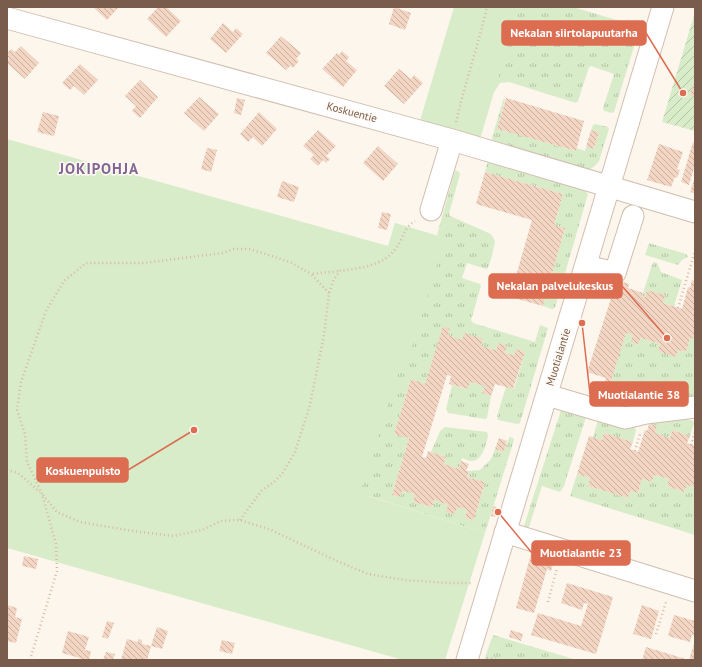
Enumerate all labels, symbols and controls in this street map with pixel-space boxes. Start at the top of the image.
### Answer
callout: Nekalan siirtolapuutarha [502,21,646,45]
text: Nekalan siirtolapuutarha [510,25,638,40]
street label: Koskuentie [325,99,379,126]
district label: JOKIPOHJA [58,159,139,178]
callout: Nekalan palvelukeskus [489,274,622,298]
text: Nekalan palvelukeskus [497,278,613,293]
street label: Muotialantie [543,326,574,388]
callout: Muotialantie 38 [590,382,688,406]
text: Muotialantie 38 [598,387,680,402]
callout: Koskuenpuisto [37,458,128,482]
text: Koskuenpuisto [45,463,121,478]
callout: Muotialantie 23 [532,541,630,565]
text: Muotialantie 23 [540,545,622,560]

